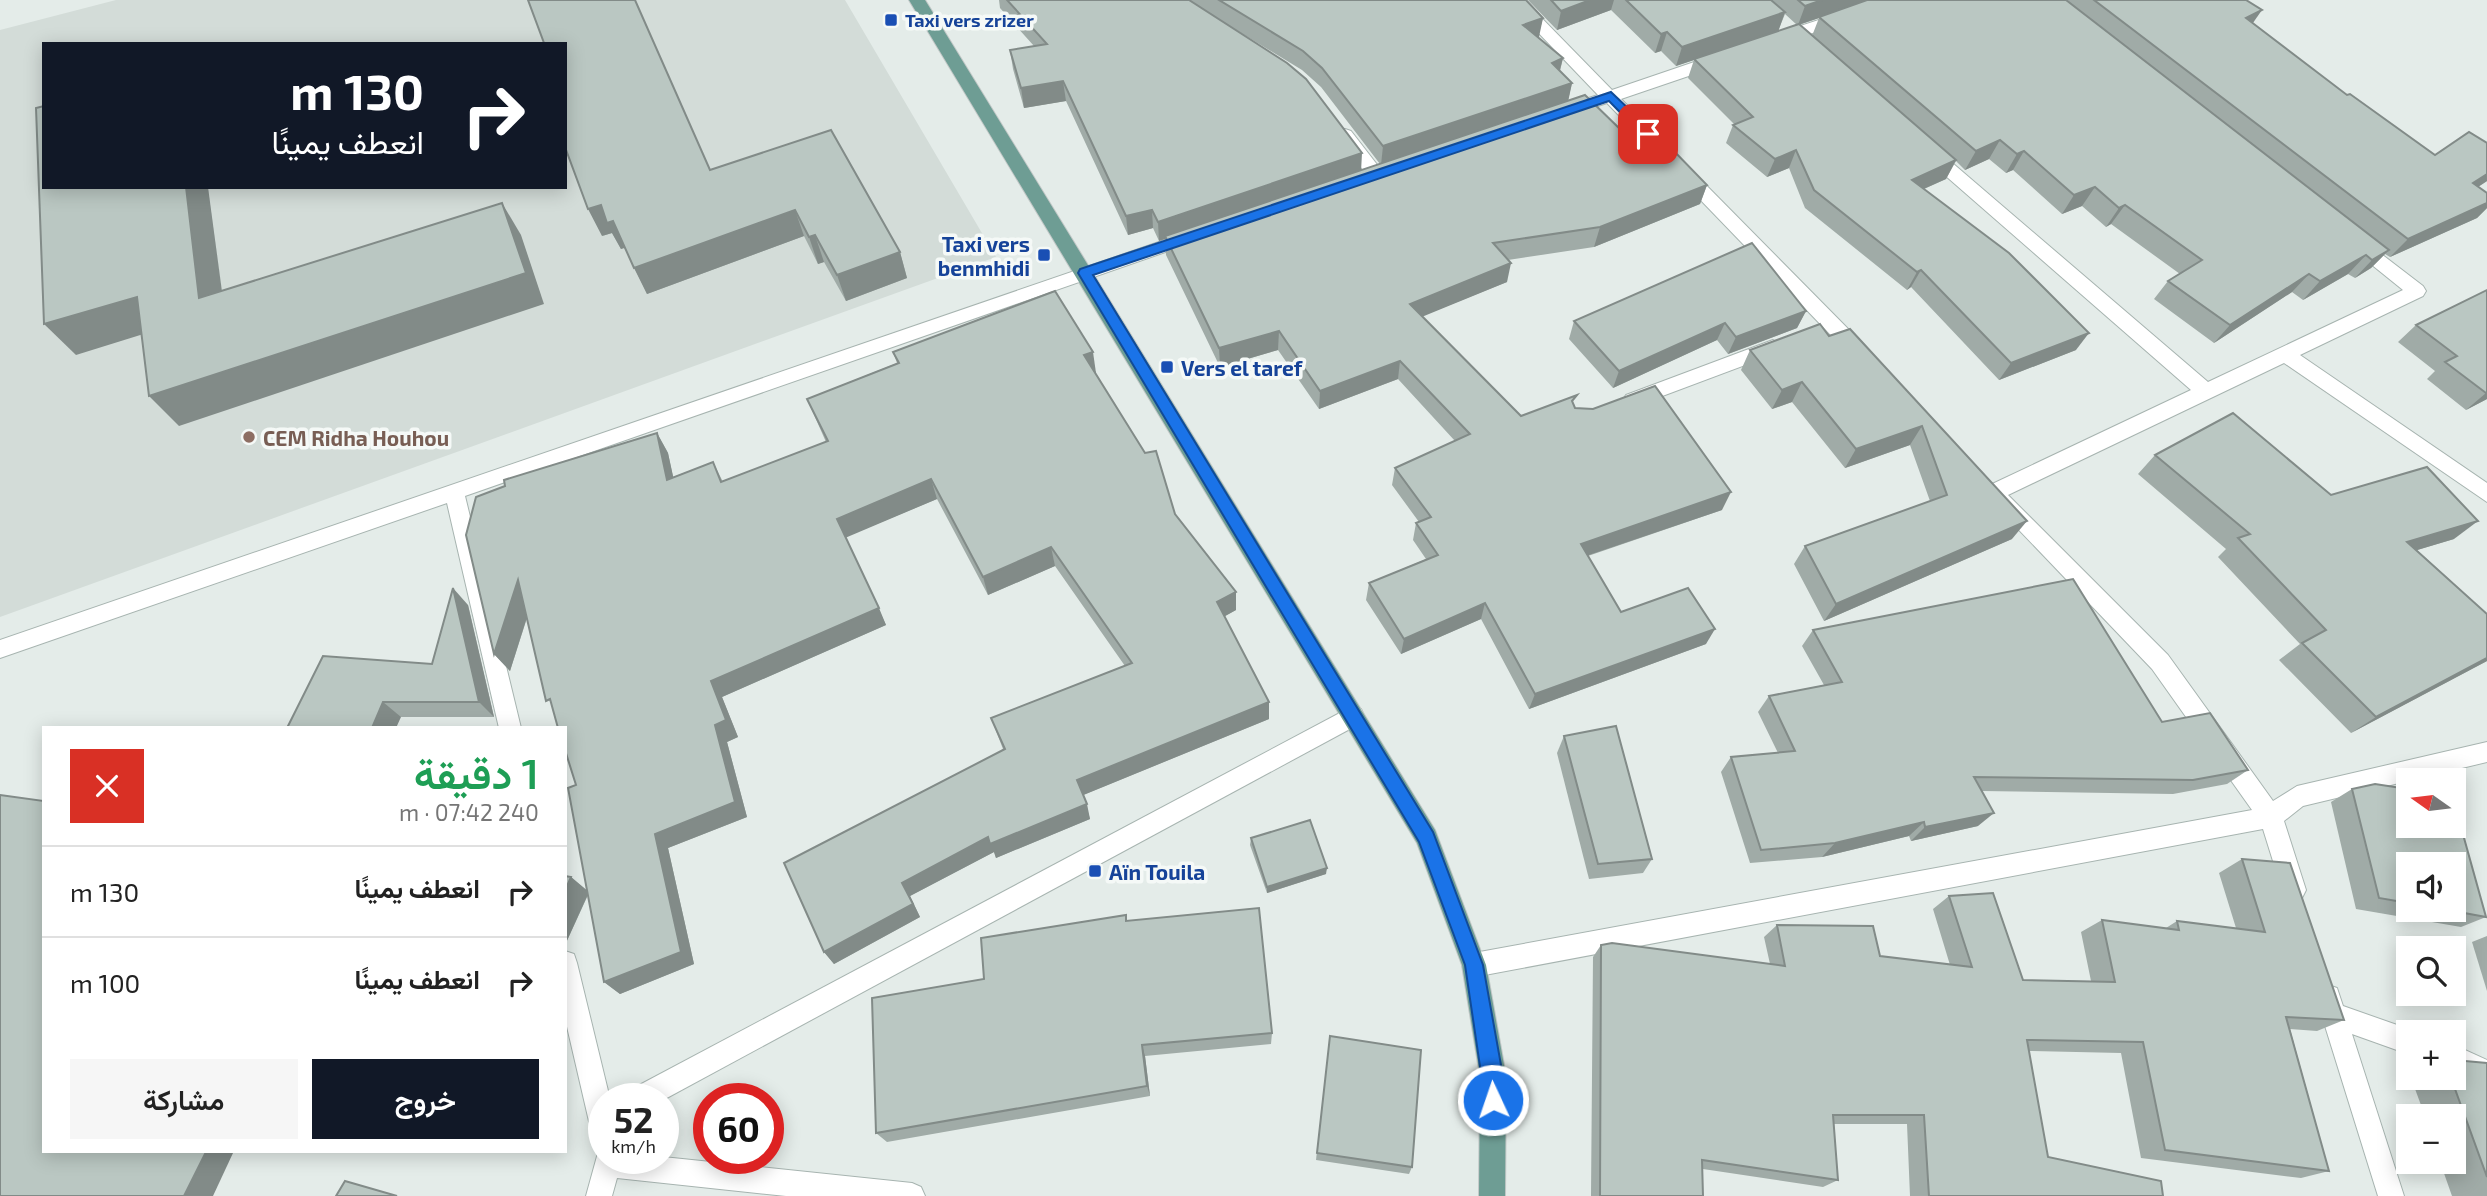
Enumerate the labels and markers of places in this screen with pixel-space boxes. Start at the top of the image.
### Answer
place label: Taxi vers zrizer [905,9,1034,31]
marker: Taxi vers zrizer [883,12,899,28]
pin [1618,104,1678,164]
place label: Taxi vers benmhidi [938,231,1030,280]
marker: Taxi vers benmhidi [1036,247,1052,263]
place label: Vers el taref [1181,355,1303,380]
marker: Vers el taref [1159,359,1175,375]
place label: CEM Ridha Houhou [263,425,449,450]
marker: CEM Ridha Houhou [241,429,257,445]
place label: Aïn Touila [1109,859,1205,884]
marker: Aïn Touila [1087,863,1103,879]

